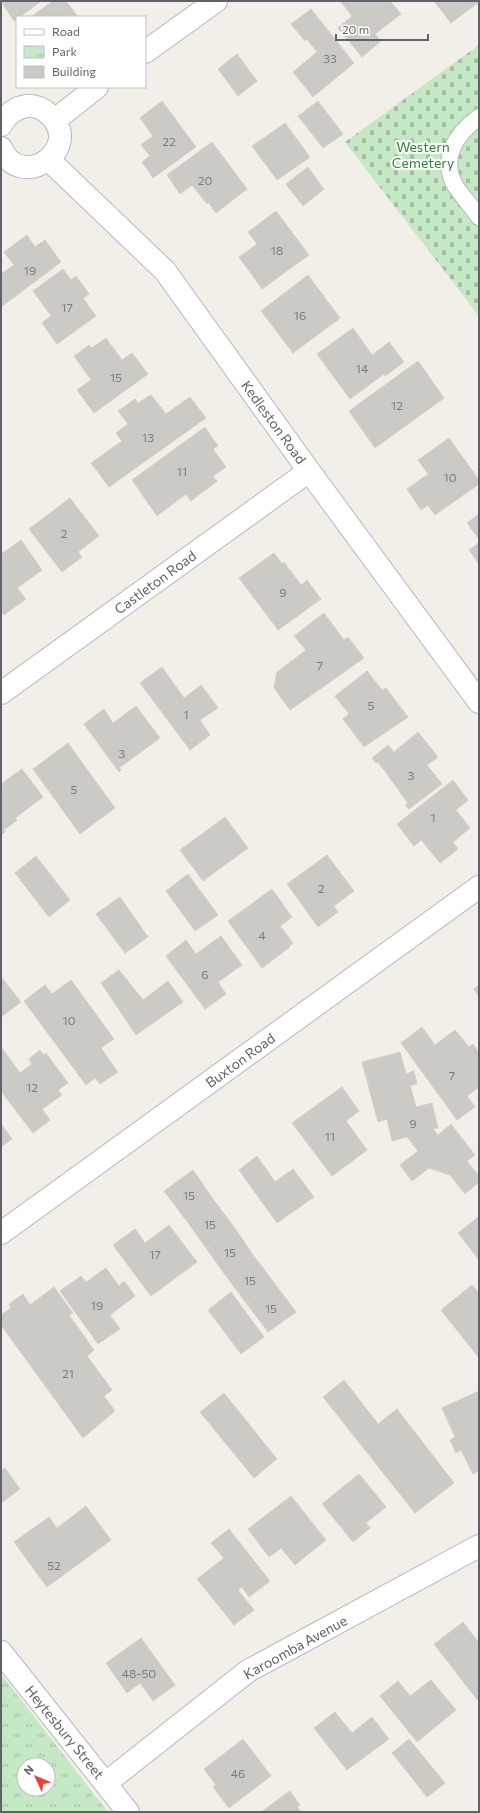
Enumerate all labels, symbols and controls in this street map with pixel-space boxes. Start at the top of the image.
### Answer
legend [16,16,146,88]
scale bar [336,16,428,42]
text: 20 m [342,22,369,36]
text: Road [52,24,80,38]
text: Park [52,44,78,58]
house number: 33 [323,51,337,65]
text: Building [52,64,96,78]
house number: 22 [162,134,176,148]
park label: Western Cemetery [392,138,454,171]
house number: 20 [198,173,212,187]
house number: 18 [271,243,283,257]
house number: 19 [24,263,36,277]
house number: 17 [61,300,73,314]
house number: 16 [294,308,306,322]
house number: 14 [356,361,368,375]
house number: 15 [110,370,122,384]
street label: Kedleston Road [238,377,310,467]
house number: 12 [391,398,403,412]
house number: 13 [142,430,154,444]
house number: 11 [177,464,187,478]
house number: 10 [444,470,457,484]
house number: 2 [61,526,68,540]
street label: Castleton Road [111,547,199,617]
house number: 9 [279,585,287,599]
house number: 7 [317,658,323,672]
house number: 5 [368,698,375,712]
house number: 1 [183,707,189,721]
house number: 3 [119,746,126,760]
house number: 3 [408,768,415,782]
house number: 5 [71,782,78,796]
house number: 1 [430,810,436,824]
house number: 2 [318,881,325,895]
house number: 4 [258,928,266,942]
house number: 6 [201,967,209,981]
house number: 10 [63,1013,76,1027]
street label: Buxton Road [202,1029,278,1091]
house number: 7 [449,1068,455,1082]
house number: 12 [26,1080,38,1094]
house number: 9 [409,1116,417,1130]
house number: 11 [325,1129,335,1143]
house number: 15 [183,1188,195,1202]
house number: 15 [204,1217,216,1231]
house number: 15 [224,1245,236,1259]
house number: 17 [149,1247,161,1261]
house number: 15 [244,1273,256,1287]
house number: 19 [91,1298,103,1312]
house number: 15 [265,1301,277,1315]
house number: 21 [62,1366,74,1380]
house number: 52 [47,1558,61,1572]
street label: Karoomba Avenue [240,1611,350,1683]
house number: 48-50 [122,1666,156,1680]
street label: Heytesbury Street [22,1682,108,1782]
north arrow [16,1757,56,1797]
text: N [21,1762,36,1777]
house number: 46 [231,1766,245,1780]

